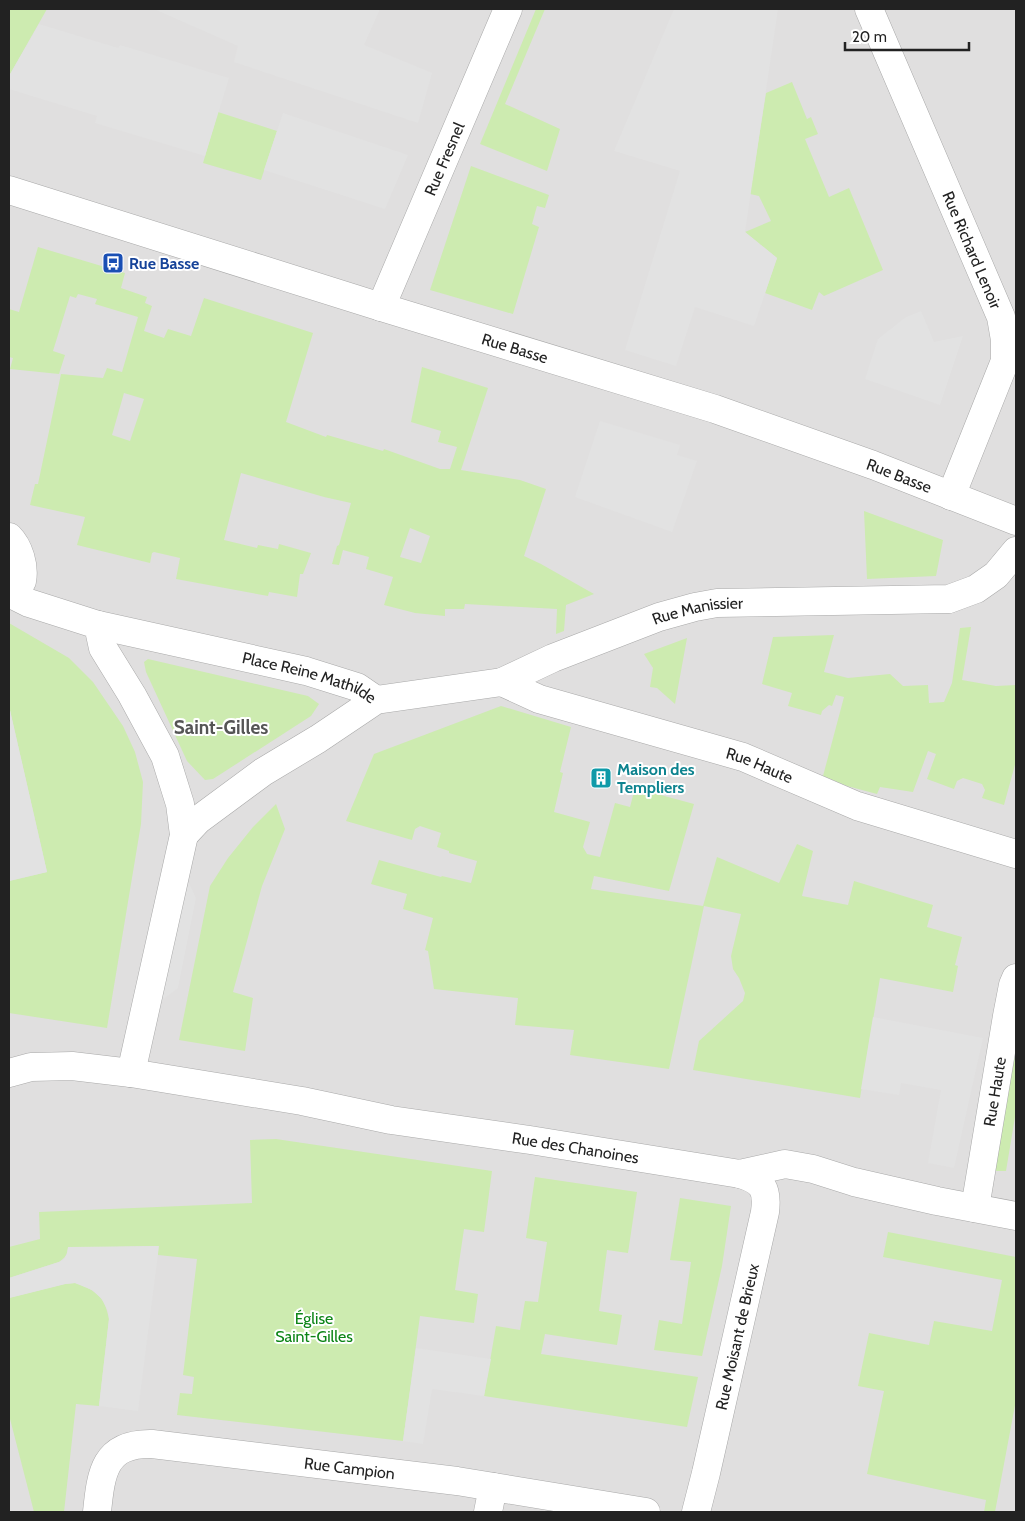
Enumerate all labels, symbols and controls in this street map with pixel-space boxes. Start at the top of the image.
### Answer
scale bar [845,20,969,52]
text: 20 m [852,28,887,46]
street label: Rue Fresnel [421,119,469,199]
street label: Rue Richard Lenoir [938,188,1006,312]
bus stop icon: Rue Basse [101,251,125,275]
place label: Rue Basse [129,254,199,273]
street label: Rue Basse [479,329,550,367]
street label: Rue Basse [864,455,934,497]
street label: Rue Manissier [649,594,744,629]
street label: Place Reine Mathilde [240,648,380,707]
district label: Saint-Gilles [174,716,268,739]
street label: Rue Haute [724,744,796,787]
place label: Maison des Templiers [617,760,695,797]
building icon: Maison des Templiers [589,766,613,790]
street label: Rue Haute [980,1055,1010,1128]
street label: Rue des Chanoines [511,1129,641,1168]
street label: Rue Moisant de Brieux [712,1261,763,1412]
park label: Église Saint-Gilles [275,1309,353,1346]
street label: Rue Campion [303,1454,396,1483]

